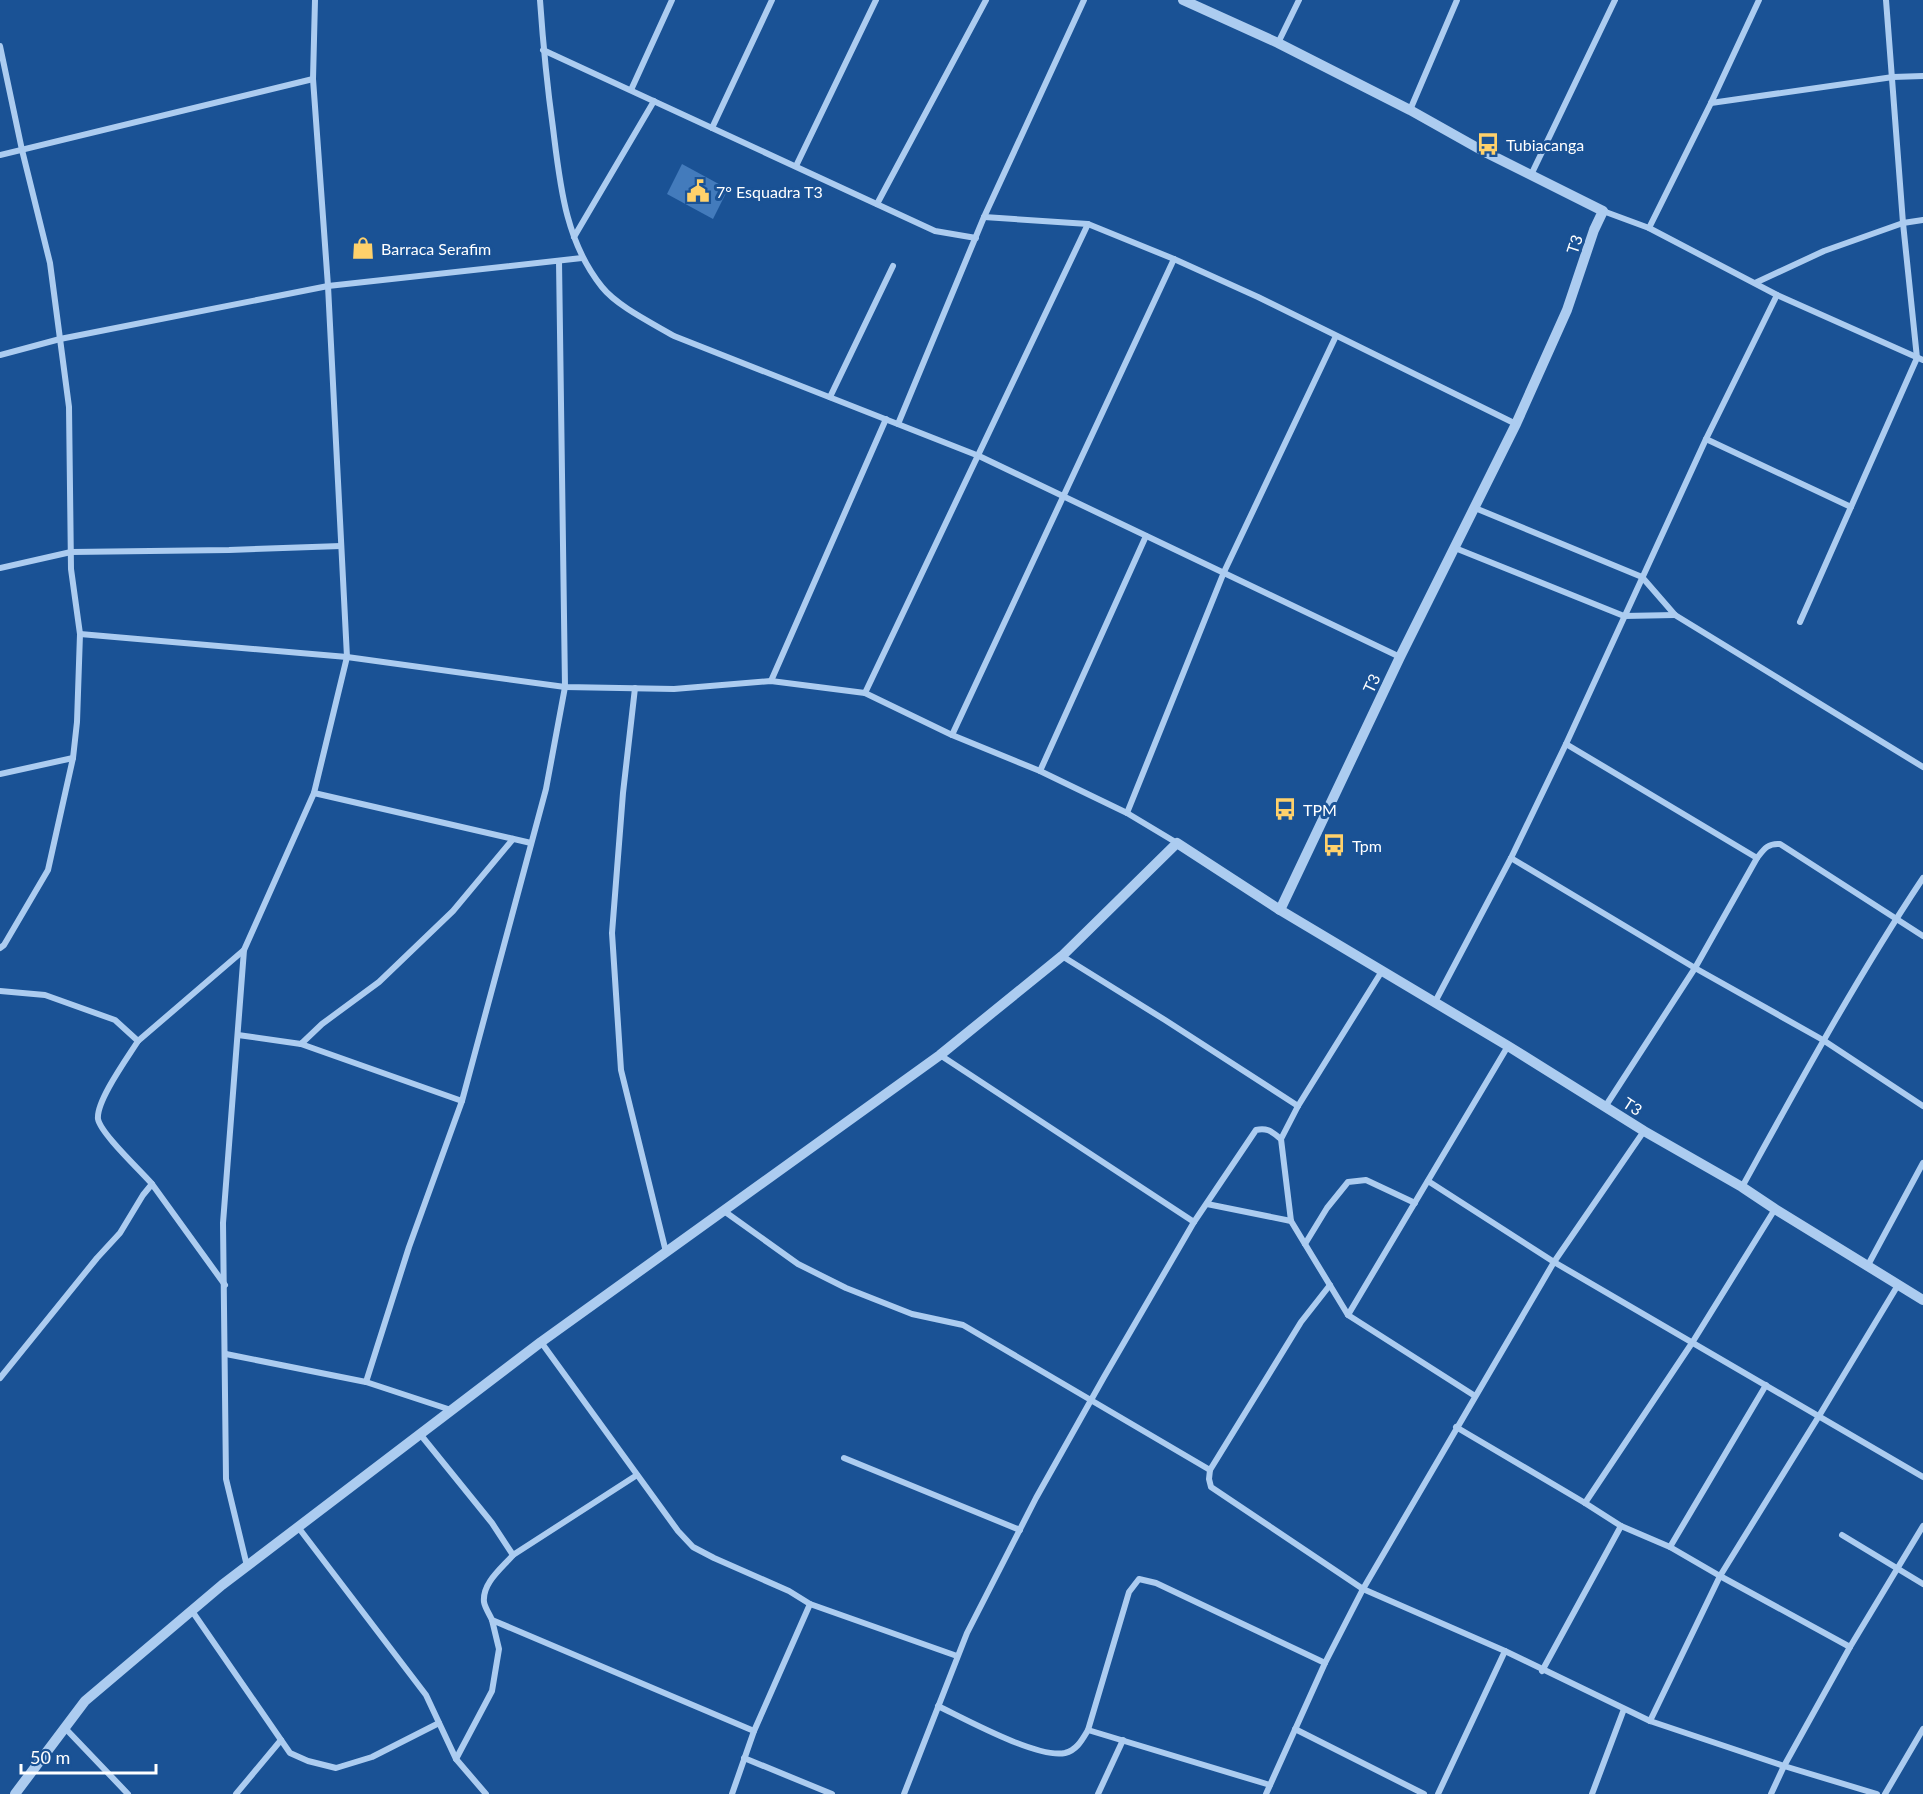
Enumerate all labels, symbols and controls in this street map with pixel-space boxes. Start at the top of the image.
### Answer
bus stop icon: Tubiacanga [1475,131,1501,157]
place label: Tubiacanga [1506,135,1584,154]
public building icon: 7° Esquadra T3 [685,178,711,204]
place label: 7° Esquadra T3 [716,182,823,201]
street label: T3 [1562,232,1586,256]
shop icon: Barraca Serafim [350,235,376,261]
place label: Barraca Serafim [381,239,491,258]
street label: T3 [1358,670,1384,696]
bus stop icon: TPM [1272,796,1298,822]
place label: TPM [1303,800,1337,819]
bus stop icon: Tpm [1321,832,1347,858]
place label: Tpm [1352,836,1382,855]
street label: T3 [1620,1093,1646,1119]
scale bar [21,1737,156,1775]
text: 50 m [30,1746,70,1768]

